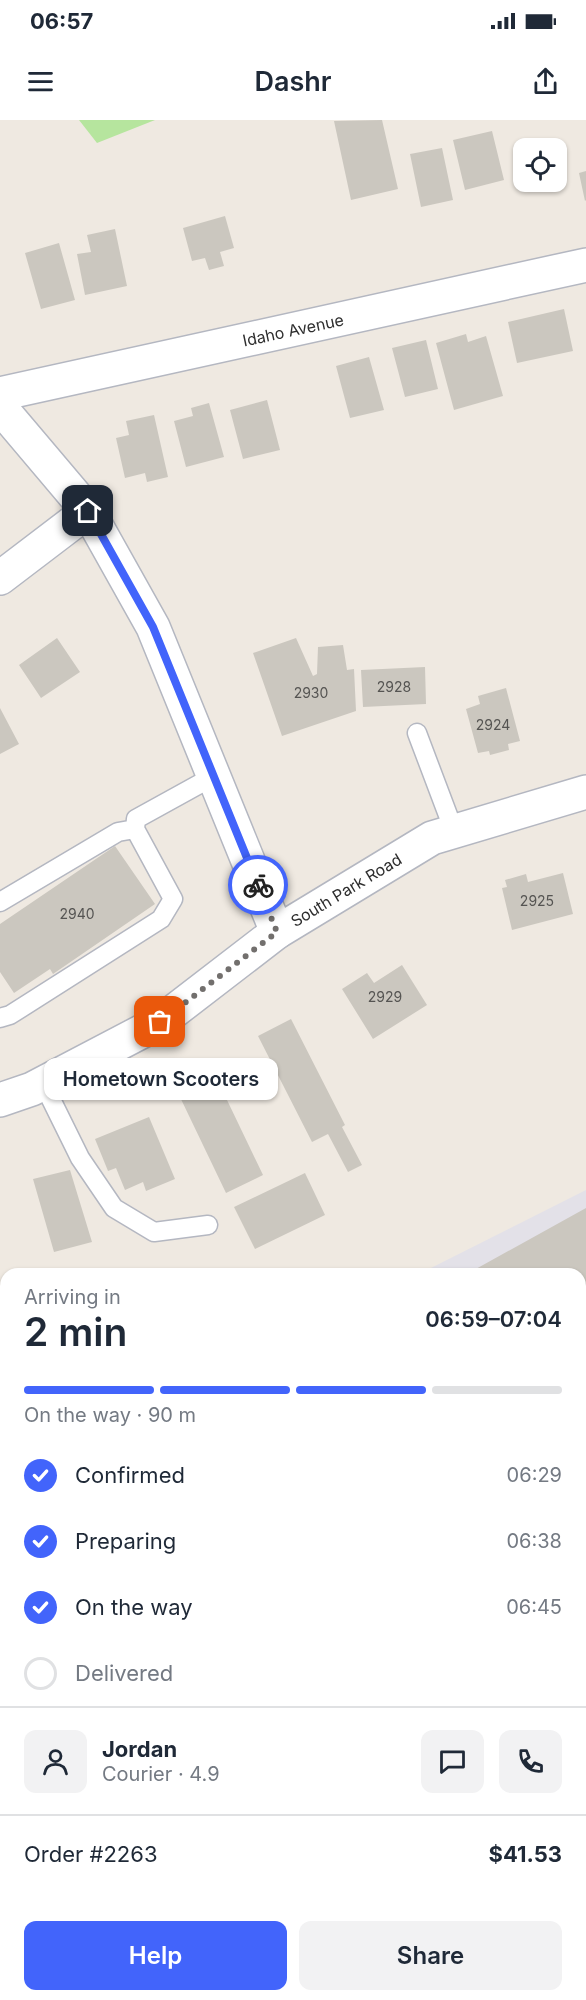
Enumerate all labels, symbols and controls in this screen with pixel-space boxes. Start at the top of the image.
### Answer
text: 06:57 [30,8,93,34]
icon: menu [24,65,57,98]
text: Dashr [254,65,332,98]
icon: share [529,65,562,98]
map controls [513,138,567,192]
button: locate [513,138,567,192]
street label: Idaho Avenue [241,310,345,350]
pin [62,485,113,536]
icon: home [71,494,104,527]
house number: 2928 [377,678,411,695]
house number: 2930 [294,684,328,701]
house number: 2924 [476,716,510,733]
street label: South Park Road [287,849,405,931]
courier [228,855,288,915]
icon: bike [242,869,275,902]
house number: 2925 [520,892,554,909]
house number: 2940 [59,905,95,922]
house number: 2929 [368,988,402,1005]
pin [134,996,185,1047]
icon: bag [143,1005,176,1038]
callout: Hometown Scooters [43,1058,277,1100]
text: Hometown Scooters [63,1067,259,1091]
text: Arriving in [24,1285,121,1309]
text: 06:59–07:04 [425,1306,562,1332]
text: 2 min [24,1308,127,1355]
text: On the way · 90 m [24,1403,196,1427]
icon: check [24,1459,57,1492]
text: Confirmed [75,1462,185,1488]
text: 06:29 [507,1463,562,1487]
icon: check [24,1525,57,1558]
text: Preparing [75,1528,176,1554]
text: 06:38 [506,1529,562,1553]
icon: check [24,1591,57,1624]
text: On the way [75,1594,193,1620]
text: 06:45 [506,1595,562,1619]
text: Delivered [75,1660,173,1686]
button: person [24,1730,87,1793]
button: chat [421,1730,484,1793]
button: phone [499,1730,562,1793]
text: Jordan [102,1736,177,1762]
text: Courier · 4.9 [102,1762,220,1786]
text: Order #2263 [24,1841,158,1867]
text: $41.53 [489,1841,562,1867]
button: Help [24,1921,287,1990]
button: Share [299,1921,562,1990]

